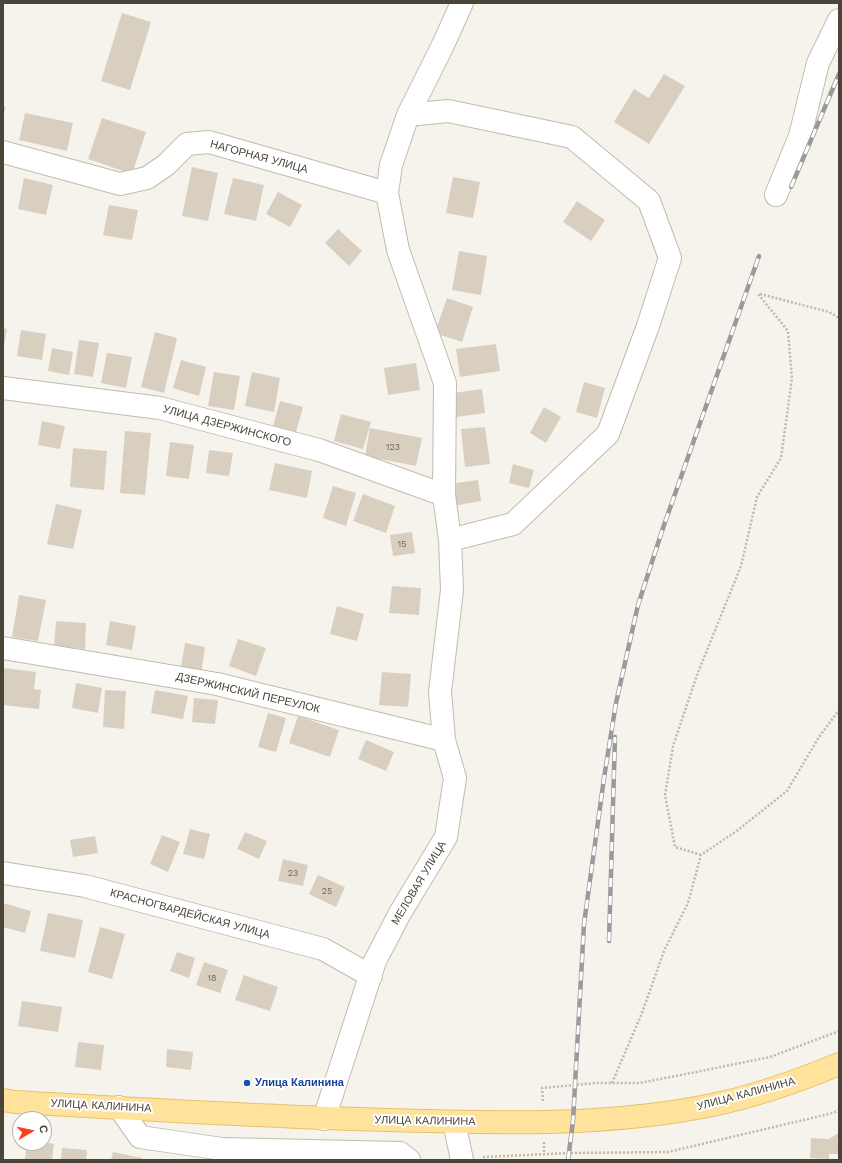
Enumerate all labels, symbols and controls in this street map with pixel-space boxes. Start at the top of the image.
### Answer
street label: НАГОРНАЯ УЛИЦА [209,138,309,176]
street label: УЛИЦА ДЗЕРЖИНСКОГО [161,403,293,449]
house number: 123 [386,442,400,452]
house number: 15 [398,539,406,549]
street label: ДЗЕРЖИНСКИЙ ПЕРЕУЛОК [175,670,321,716]
street label: МЕЛОВАЯ УЛИЦА [389,839,449,927]
house number: 23 [288,868,298,878]
street label: КРАСНОГВАРДЕЙСКАЯ УЛИЦА [109,886,271,942]
house number: 25 [322,886,332,896]
house number: 18 [207,973,217,983]
street label: УЛИЦА КАЛИНИНА [695,1075,797,1113]
place label: Улица Калинина [255,1076,344,1090]
marker: Улица Калинина [242,1078,252,1088]
street label: УЛИЦА КАЛИНИНА [50,1097,152,1115]
north arrow [12,1111,52,1151]
street label: УЛИЦА КАЛИНИНА [374,1114,476,1128]
text: С [36,1124,50,1134]

